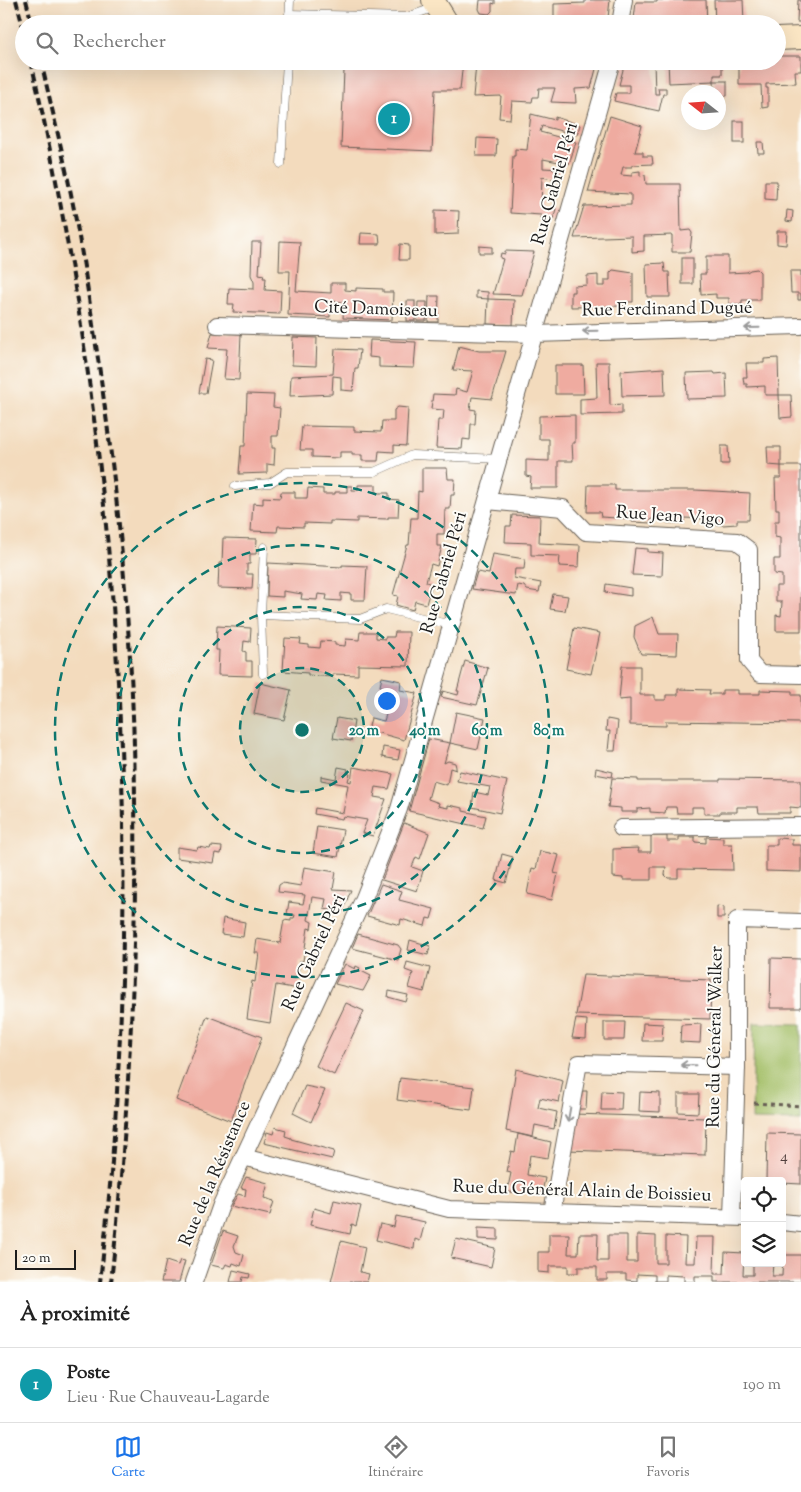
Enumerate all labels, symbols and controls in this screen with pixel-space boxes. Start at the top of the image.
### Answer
search box [15,15,786,70]
icon: search [33,29,61,57]
text: Rechercher [73,29,166,56]
north arrow [681,85,726,130]
pin: 1 [378,100,410,138]
street label: Rue Gabriel Péri [526,120,586,248]
street label: Cité Damoiseau [314,295,438,325]
street label: Rue Ferdinand Dugué [581,296,753,324]
one-way arrow [745,323,761,332]
one-way arrow [582,327,598,336]
street label: Rue Jean Vigo [615,500,725,534]
street label: Rue Gabriel Péri [415,509,475,637]
your location [374,688,400,714]
centre of rings [293,721,311,739]
text: 20 m [349,721,380,742]
text: 40 m [409,721,441,742]
text: 60 m [472,721,503,742]
text: 80 m [533,721,565,742]
street label: Rue Gabriel Péri [277,890,353,1016]
street label: Rue du Général Walker [701,945,731,1128]
one-way arrow [680,1061,696,1070]
street label: Rue de la Résistance [174,1097,258,1251]
one-way arrow [564,1107,574,1123]
house number: 4 [780,1147,788,1168]
street label: Rue du Général Alain de Boissieu [452,1174,712,1210]
map controls [741,1177,786,1267]
button: locate [741,1177,786,1222]
button: layers [741,1222,786,1267]
scale bar [15,1247,76,1270]
text: 20 m [22,1249,51,1269]
text: À proximité [20,1300,130,1330]
text: Poste [67,1360,110,1387]
text: 1 [33,1374,39,1397]
text: 190 m [743,1374,781,1397]
text: Lieu · Rue Chauveau-Lagarde [67,1387,270,1410]
tab: Carte [111,1433,145,1483]
tab: Itinéraire [368,1433,424,1483]
tab: Favoris [646,1433,690,1483]

